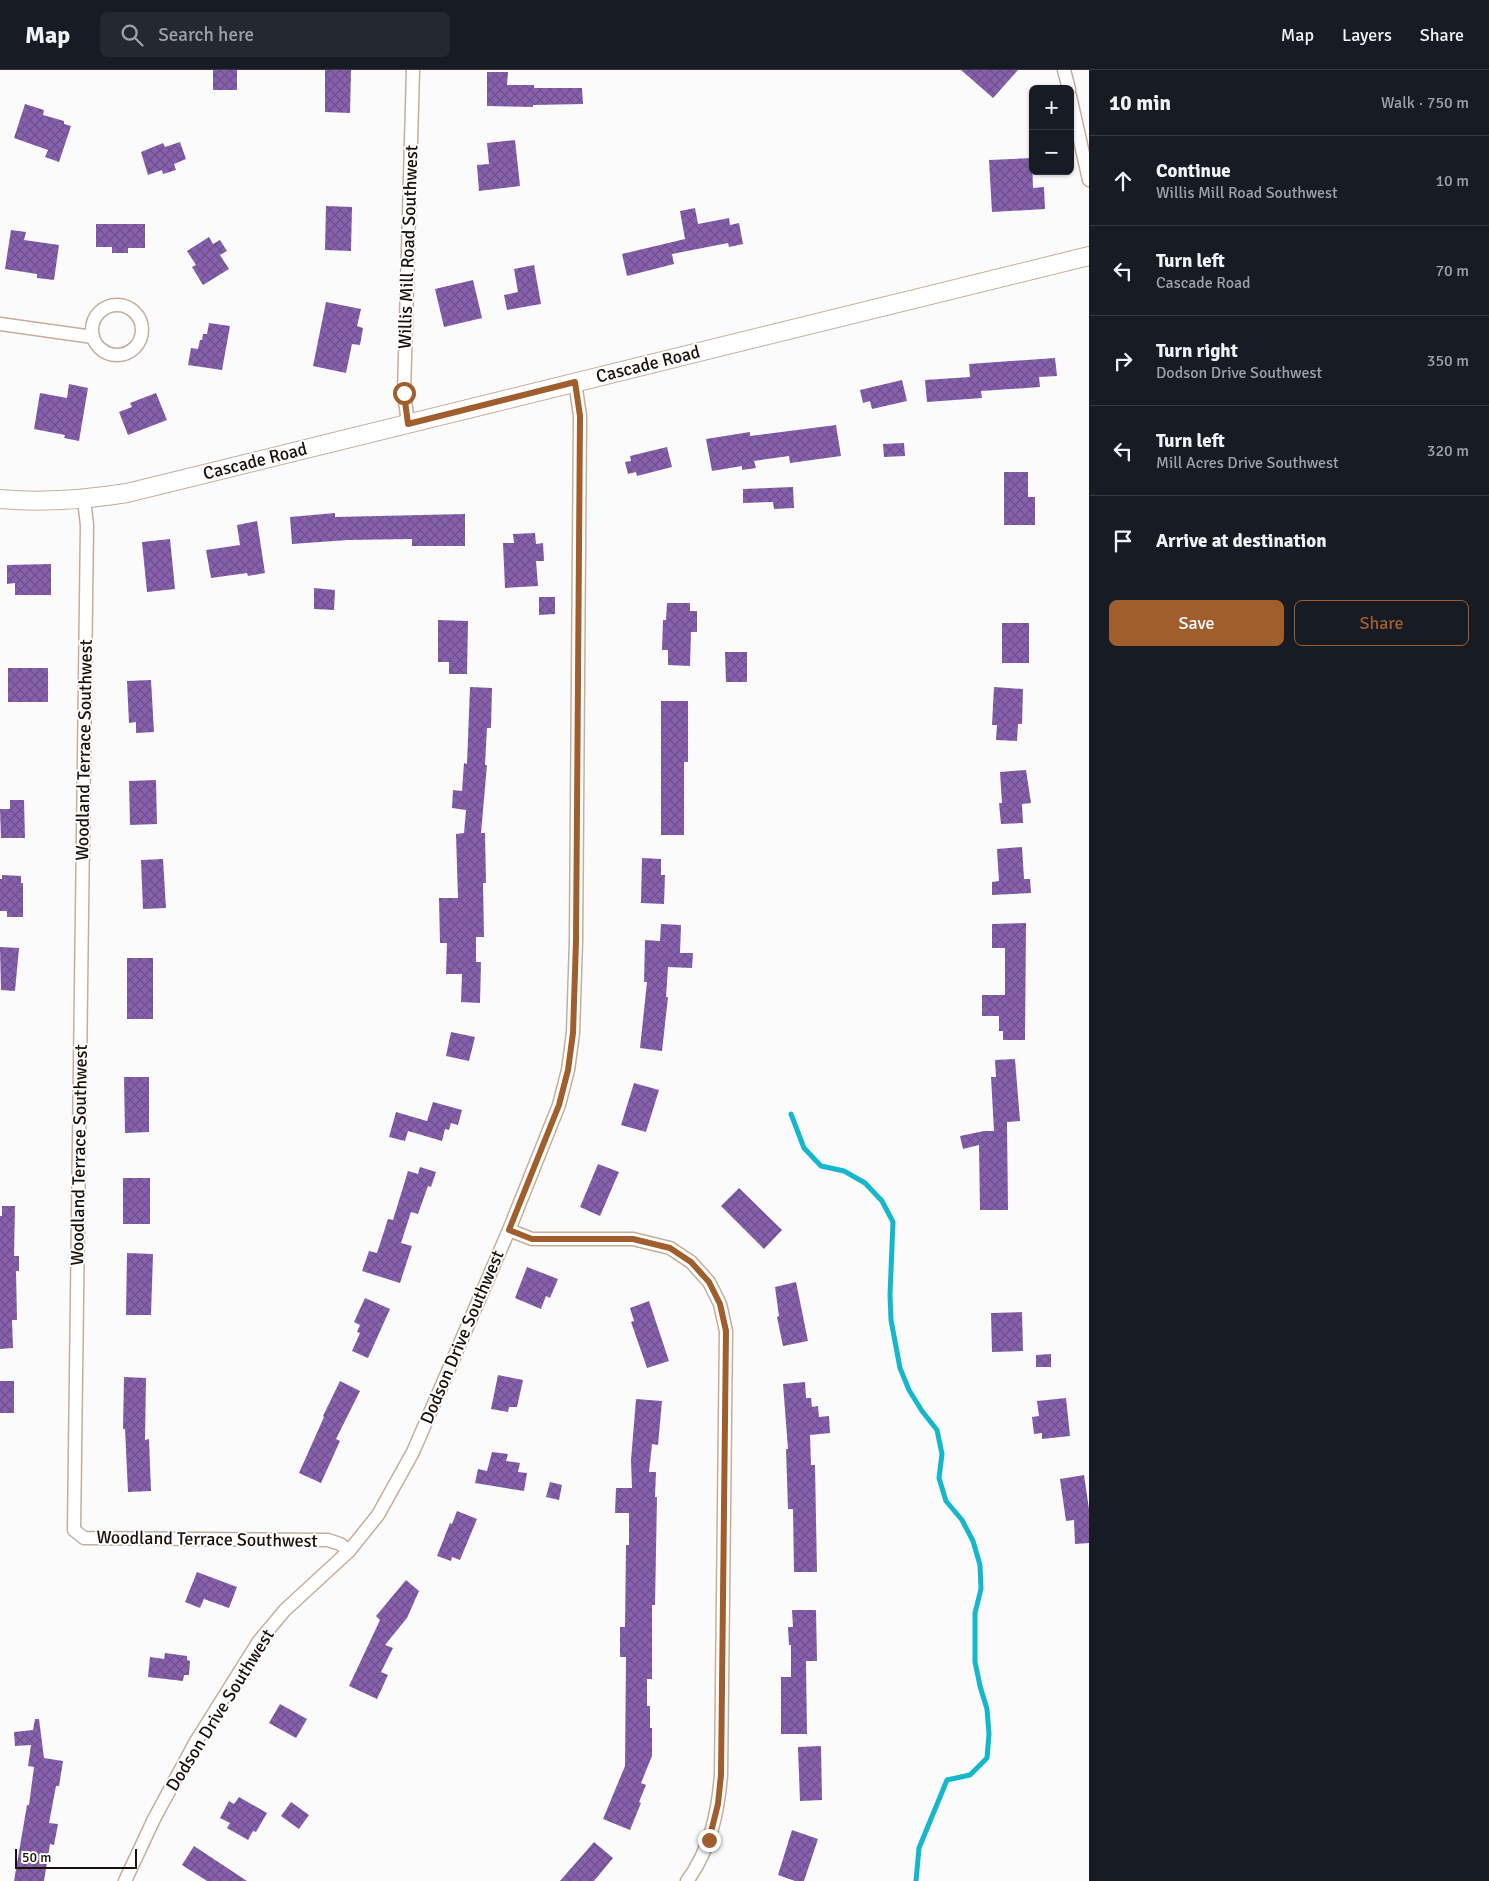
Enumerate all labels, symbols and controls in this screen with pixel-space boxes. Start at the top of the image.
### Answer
search box [100,12,450,57]
text: Map [25,20,70,50]
icon: search [118,21,146,49]
text: Search here [158,23,254,47]
text: Map [1281,24,1314,46]
text: Layers [1342,24,1392,46]
text: Share [1420,24,1464,46]
map controls [1029,85,1074,175]
button: + [1029,85,1074,130]
text: 10 min [1109,90,1171,116]
text: Walk · 750 m [1381,93,1469,113]
button: − [1029,130,1074,175]
street label: Willis Mill Road Southwest [393,144,423,350]
text: Continue [1156,159,1231,183]
icon: ahead [1109,167,1137,195]
text: 10 m [1435,171,1469,191]
text: Willis Mill Road Southwest [1156,183,1338,203]
text: Turn left [1156,249,1225,273]
icon: left [1109,257,1137,285]
text: 70 m [1435,261,1469,281]
text: Cascade Road [1156,273,1251,293]
text: Turn right [1156,339,1238,363]
street label: Cascade Road [594,340,702,388]
icon: right [1109,347,1137,375]
text: 350 m [1427,351,1469,371]
text: Dodson Drive Southwest [1156,363,1322,383]
route start [393,382,416,405]
text: Turn left [1156,429,1225,453]
street label: Cascade Road [201,437,309,485]
icon: left [1109,437,1137,465]
text: 320 m [1427,441,1469,461]
text: Mill Acres Drive Southwest [1156,453,1339,473]
icon: arrive [1109,527,1137,555]
text: Arrive at destination [1156,529,1327,553]
button: Save [1109,600,1284,646]
button: Share [1294,600,1469,646]
street label: Woodland Terrace Southwest [71,639,97,861]
street label: Woodland Terrace Southwest [66,1044,92,1266]
street label: Dodson Drive Southwest [415,1247,509,1427]
street label: Woodland Terrace Southwest [96,1526,318,1552]
street label: Dodson Drive Southwest [161,1625,279,1795]
route end [698,1829,721,1852]
scale bar [15,1846,138,1869]
text: 50 m [22,1849,51,1866]

